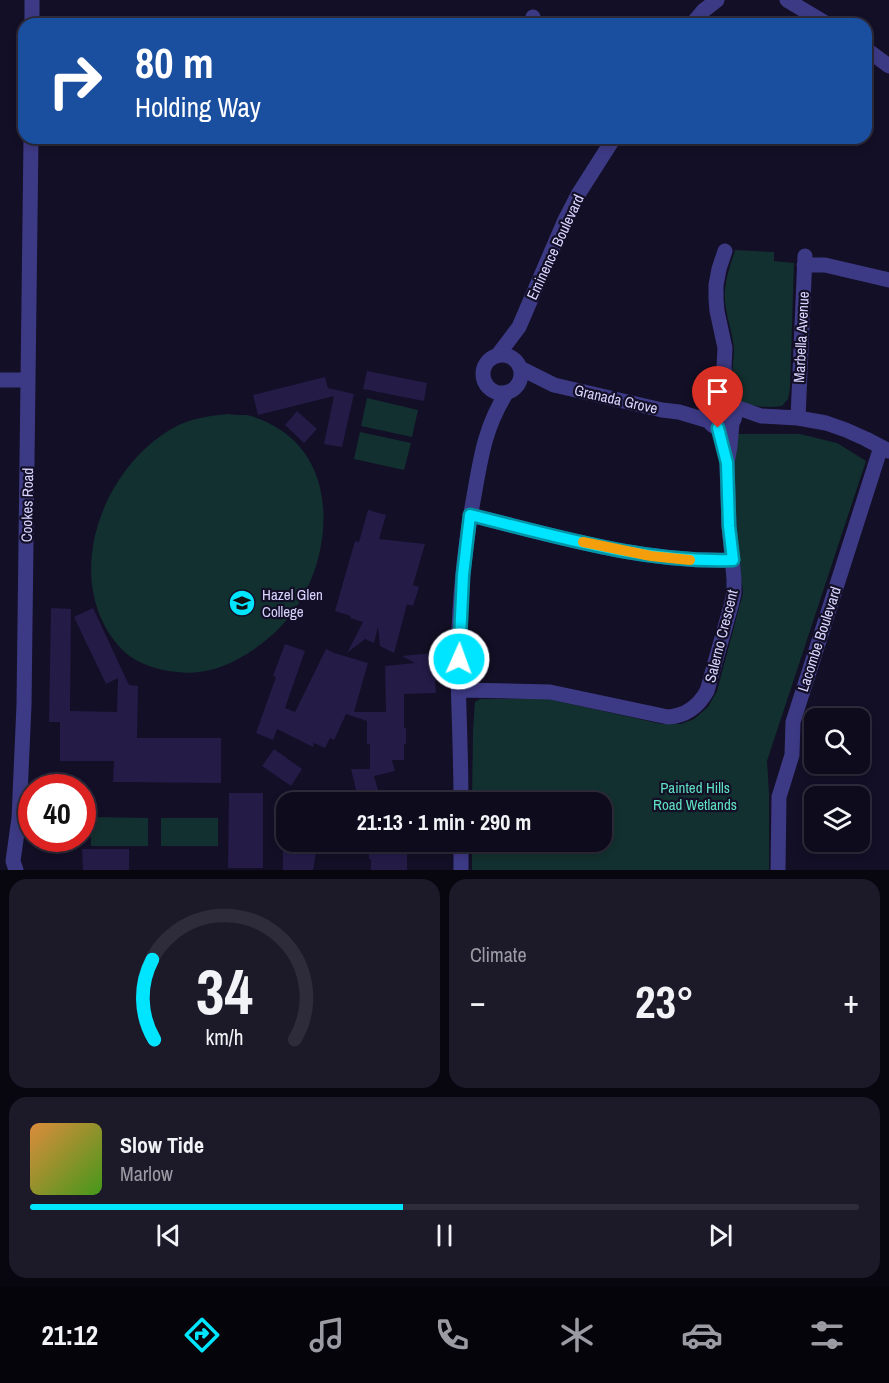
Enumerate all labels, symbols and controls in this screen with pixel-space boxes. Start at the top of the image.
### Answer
text: 80 m [135,35,214,91]
icon: right [36,42,114,120]
text: Holding Way [135,89,261,125]
street label: Eminence Boulevard [521,191,589,303]
street label: Marbella Avenue [788,291,814,383]
pin [692,366,743,428]
icon: arrive [701,375,734,408]
street label: Granada Grove [572,379,660,419]
street label: Cookes Road [16,468,38,542]
place label: Hazel Glen College [262,584,323,622]
street label: Lacombe Boulevard [792,584,846,694]
street label: Salerno Crescent [699,587,743,685]
school or university icon: Hazel Glen College [227,588,257,618]
position arrow [427,627,491,691]
map controls [804,708,870,852]
button: search [804,708,870,774]
speed limit sign: 40 [18,774,96,852]
park label: Painted Hills Road Wetlands [653,777,737,815]
button: layers [804,786,870,852]
text: 21:13 · 1 min · 290 m [357,807,531,837]
text: Climate [470,941,527,968]
text: 34 [196,949,253,1033]
text: 23° [635,971,694,1032]
text: − [470,979,486,1023]
text: + [843,979,859,1023]
text: km/h [205,1024,244,1053]
text: Slow Tide [120,1130,204,1160]
text: Marlow [120,1160,173,1187]
icon: previous [152,1219,185,1252]
icon: pause [428,1219,461,1252]
icon: next [704,1219,737,1252]
icon: directions [181,1314,223,1356]
icon: music [306,1314,348,1356]
icon: phone [431,1314,473,1356]
icon: climate [556,1314,598,1356]
icon: car [681,1314,723,1356]
icon: filters [806,1314,848,1356]
text: 21:12 [41,1317,98,1353]

